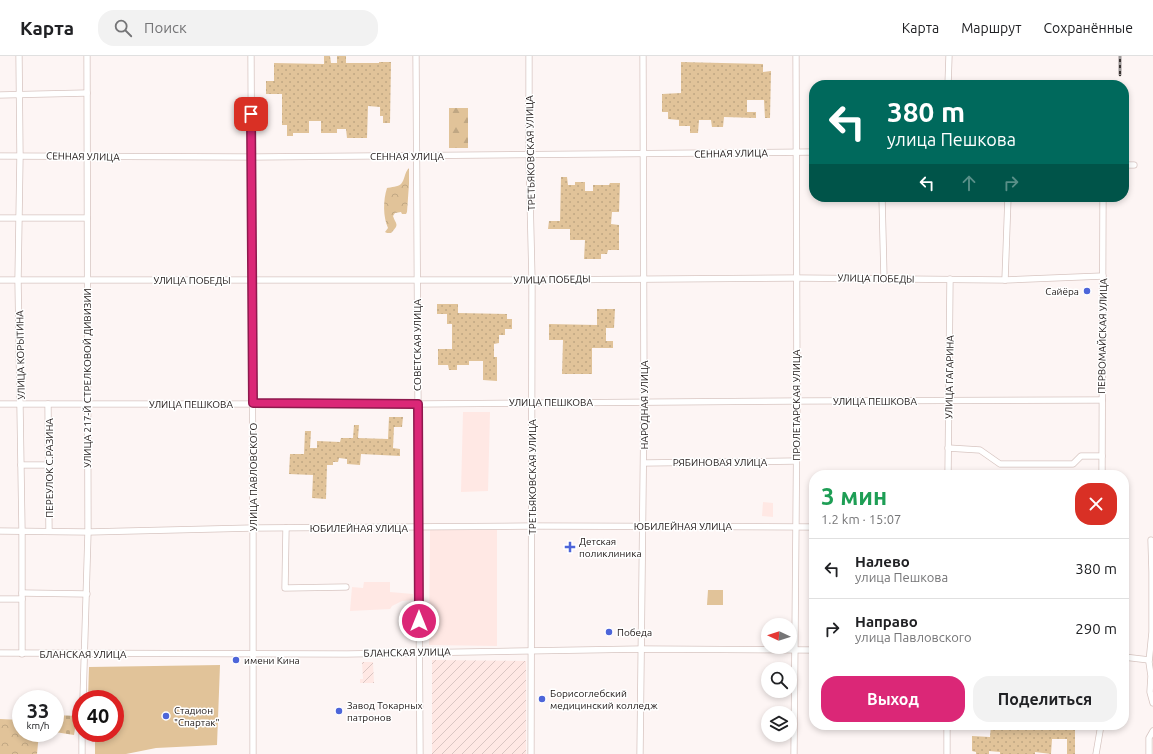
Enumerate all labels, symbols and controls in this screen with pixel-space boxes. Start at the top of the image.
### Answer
search box [98,10,378,46]
text: Карта [20,17,74,39]
icon: search [112,17,134,39]
text: Поиск [144,19,187,36]
text: Карта [902,20,939,36]
text: Маршрут [961,20,1022,36]
text: Сохранённые [1044,20,1133,36]
street label: ТРЕТЬЯКОВСКАЯ УЛИЦА [524,95,537,211]
icon: left [821,96,873,148]
text: 380 m [887,96,965,127]
pin [234,97,268,131]
icon: arrive [240,103,262,125]
text: улица Пешкова [887,129,1016,149]
street label: СЕННАЯ УЛИЦА [694,147,768,160]
street label: СЕННАЯ УЛИЦА [46,150,120,163]
street label: СЕННАЯ УЛИЦА [370,151,444,162]
icon: left [916,172,938,194]
icon: ahead [958,172,980,194]
icon: right [1000,172,1022,194]
street label: УЛИЦА ПОБЕДЫ [837,272,915,285]
street label: УЛИЦА ПОБЕДЫ [513,273,591,286]
street label: УЛИЦА ПОБЕДЫ [153,275,231,286]
street label: ПЕРВОМАЙСКАЯ УЛИЦА [1096,278,1109,394]
place label: Сайёра [1045,286,1079,297]
marker: Сайёра [1082,286,1092,296]
street label: УЛИЦА 217-Й СТРЕЛКОВОЙ ДИВИЗИИ [82,288,93,468]
street label: СОВЕТСКАЯ УЛИЦА [412,299,423,391]
street label: УЛИЦА КОРЫТИНА [14,310,27,400]
street label: УЛИЦА ГАГАРИНА [943,335,956,419]
street label: ПРОЛЕТАРСКАЯ УЛИЦА [791,349,802,461]
street label: НАРОДНАЯ УЛИЦА [639,360,650,450]
street label: УЛИЦА ПЕШКОВА [833,396,917,407]
street label: УЛИЦА ПЕШКОВА [509,397,593,408]
street label: УЛИЦА ПЕШКОВА [149,399,233,410]
street label: ПЕРЕУЛОК С.РАЗИНА [44,418,55,518]
street label: ТРЕТЬЯКОВСКАЯ УЛИЦА [527,419,538,535]
street label: УЛИЦА ПАВЛОВСКОГО [248,423,259,531]
street label: РЯБИНОВАЯ УЛИЦА [673,457,768,468]
text: 3 мин [821,483,887,510]
button: close [1075,483,1117,525]
text: 1.2 km · 15:07 [821,512,901,526]
street label: ЮБИЛЕЙНАЯ УЛИЦА [634,521,733,532]
street label: ЮБИЛЕЙНАЯ УЛИЦА [310,523,409,534]
place label: Детская поликлиника [579,536,642,559]
marker: Детская поликлиника [564,541,576,553]
text: Налево [855,553,910,570]
icon: left [821,558,843,580]
text: 380 m [1075,560,1117,577]
text: улица Пешкова [855,570,948,584]
position arrow [398,600,440,642]
text: Направо [855,613,918,630]
north arrow [761,618,797,654]
map controls [761,618,797,742]
icon: right [821,618,843,640]
text: 290 m [1075,620,1117,637]
marker: Победа [604,627,614,637]
place label: Победа [617,627,652,638]
text: улица Павловского [855,630,972,644]
street label: БЛАНСКАЯ УЛИЦА [363,646,451,659]
street label: БЛАНСКАЯ УЛИЦА [39,649,127,660]
marker: имени Кина [231,655,241,665]
place label: имени Кина [244,655,300,666]
button: search [761,662,797,698]
button: Выход [821,676,965,722]
button: Поделиться [973,676,1117,722]
place label: Борисоглебский медицинский колледж [550,688,658,711]
speed limit sign: 40 [72,690,124,742]
marker: Борисоглебский медицинский колледж [537,694,547,704]
text: 33 [27,699,49,722]
place label: Завод Токарных патронов [347,700,423,723]
place label: Стадион "Спартак" [174,705,219,728]
marker: Завод Токарных патронов [334,706,344,716]
button: layers [761,706,797,742]
marker: Стадион "Спартак" [161,711,171,721]
text: km/h [26,720,50,731]

